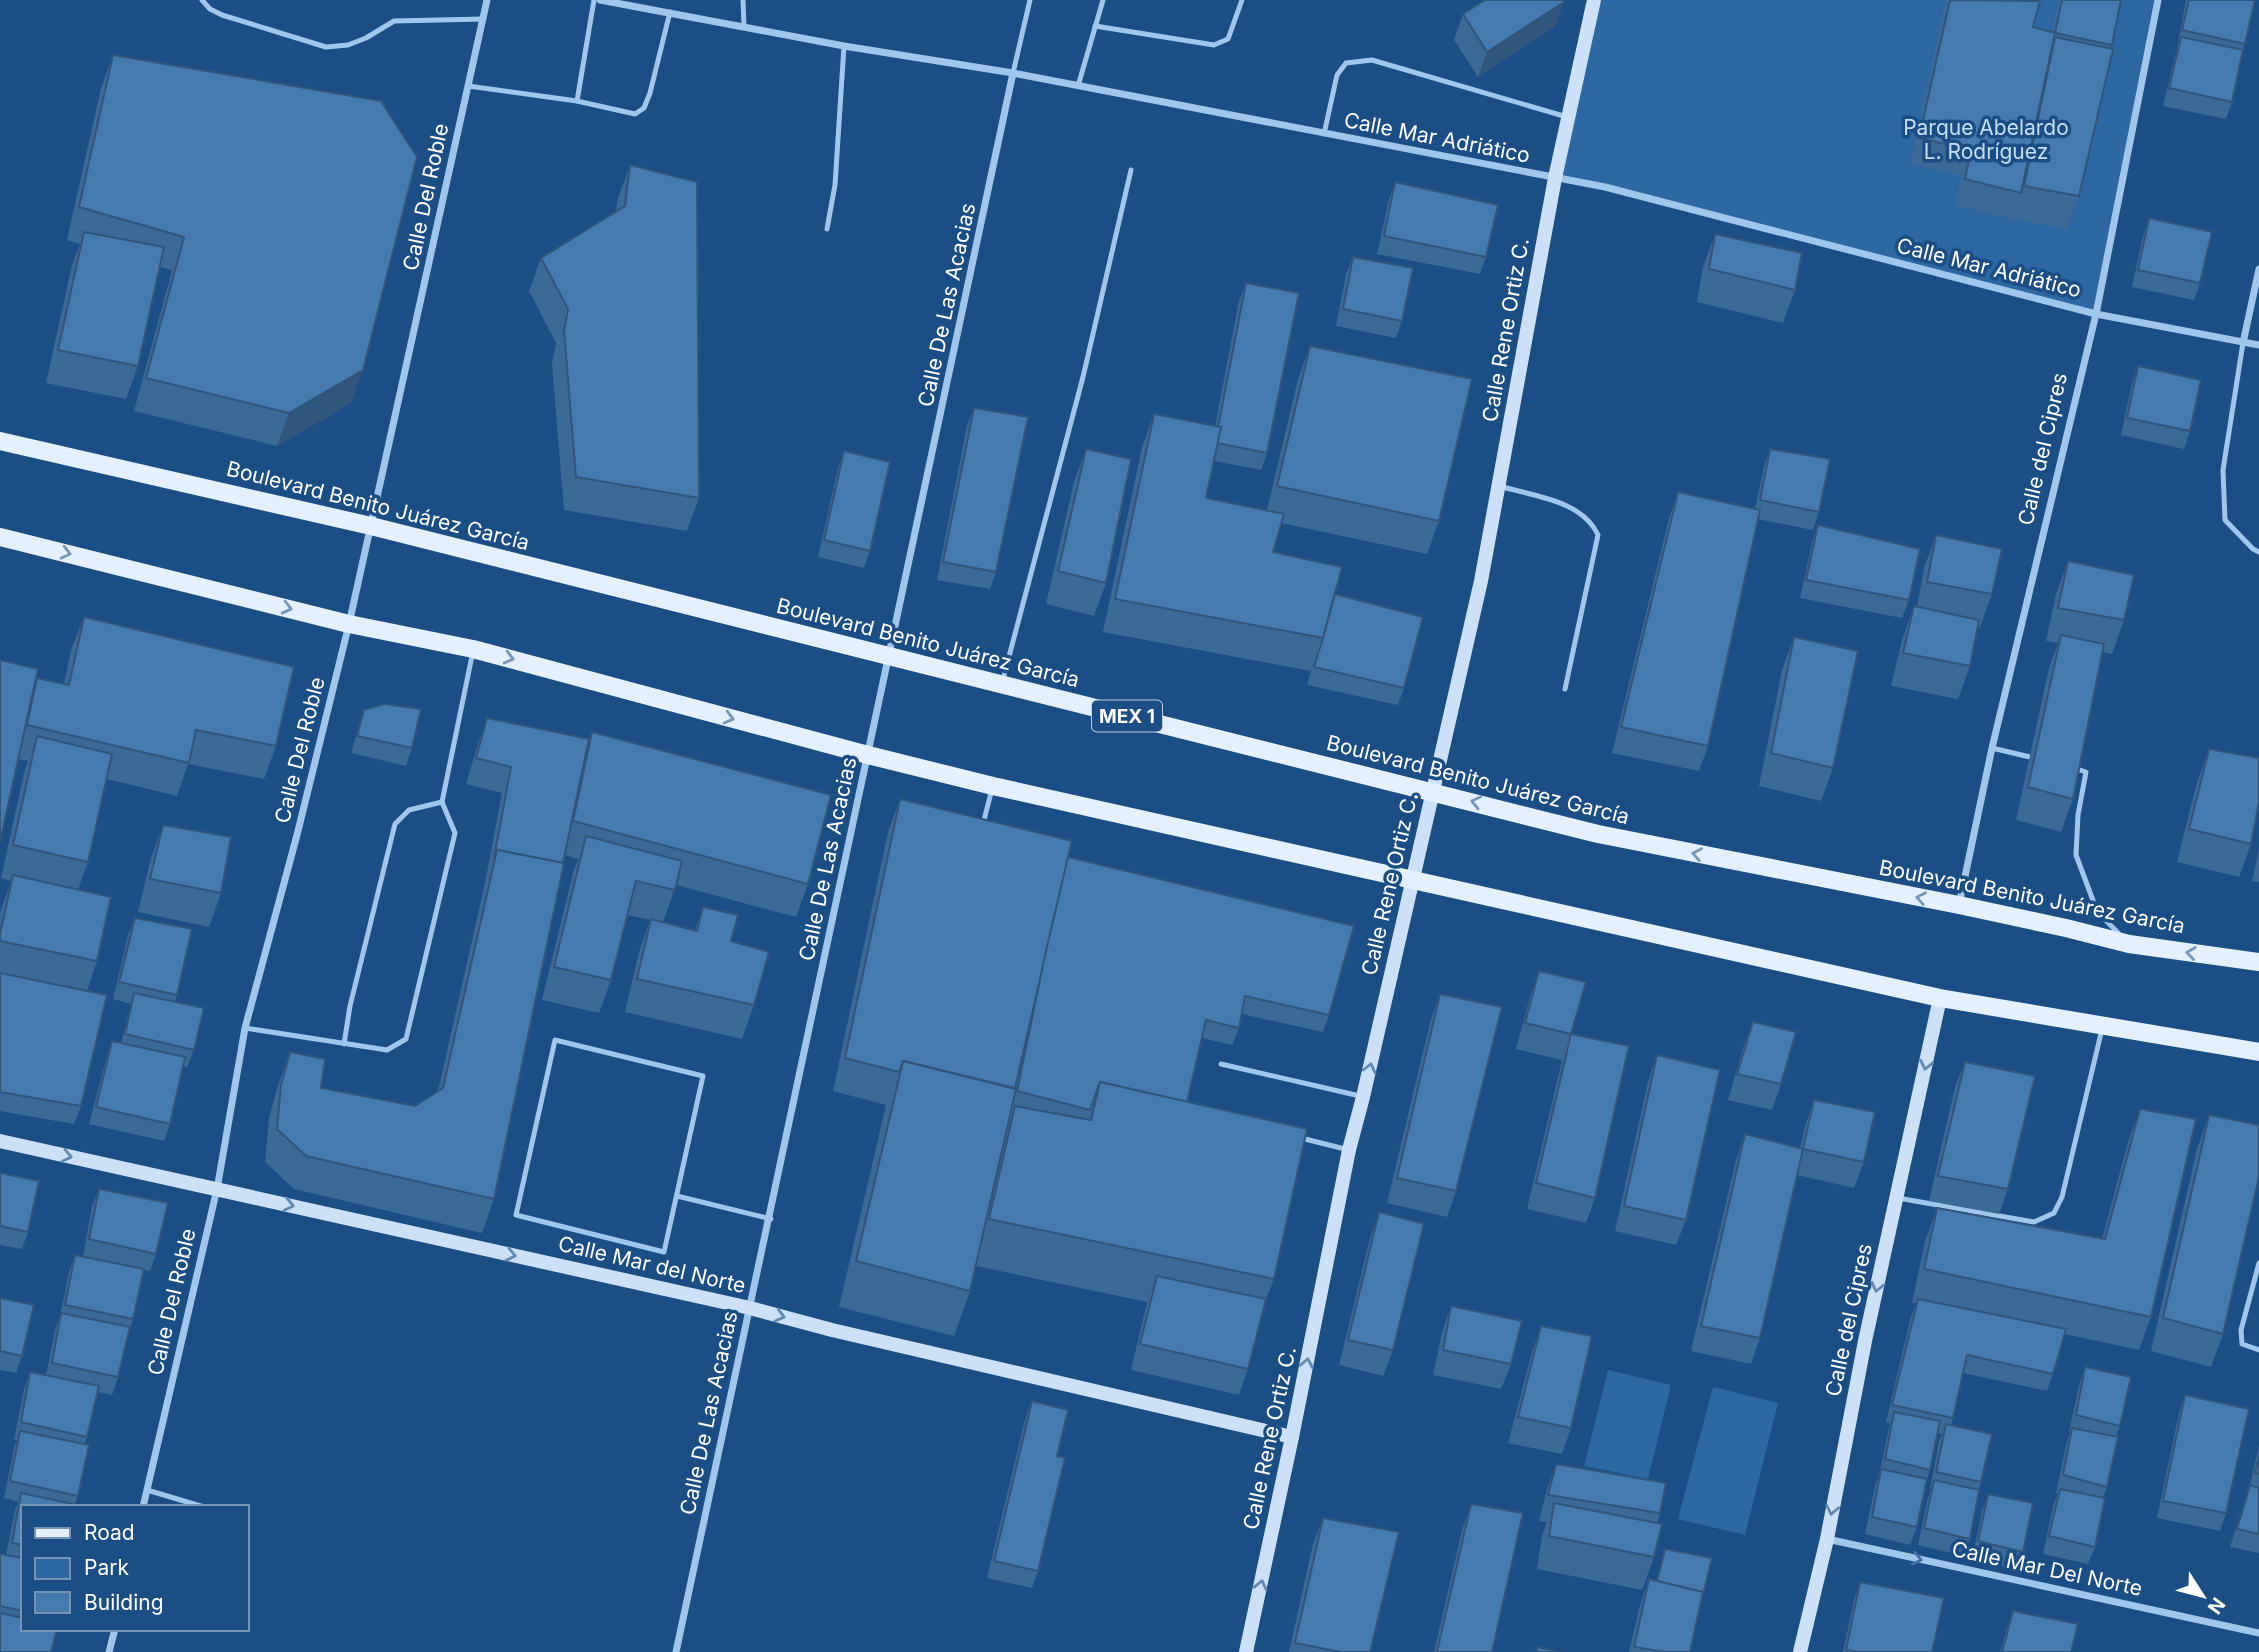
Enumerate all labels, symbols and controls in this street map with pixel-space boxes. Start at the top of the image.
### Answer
street label: Calle Mar Adriático [1342,107,1532,168]
park label: Parque Abelardo L. Rodríguez [1903,115,2069,164]
street label: Calle Del Roble [398,121,453,273]
street label: Calle De Las Acacias [913,201,980,409]
street label: Calle Mar Adriático [1894,233,2084,303]
street label: Calle Rene Ortiz C. [1477,236,1534,424]
street label: Calle del Cipres [2013,370,2072,528]
street label: Boulevard Benito Juárez García [224,456,532,555]
one-way arrow [60,545,72,560]
street label: Boulevard Benito Juárez García [774,593,1082,692]
one-way arrow [281,600,293,614]
one-way arrow [503,650,515,664]
street label: Calle Del Roble [269,674,330,826]
road number: MEX 1 [1092,701,1162,732]
one-way arrow [722,709,734,724]
street label: Boulevard Benito Juárez García [1324,730,1632,829]
street label: Calle De Las Acacias [794,755,861,963]
street label: Calle Rene Ortiz C. [1356,790,1423,978]
one-way arrow [1470,796,1482,811]
one-way arrow [1691,847,1703,862]
street label: Boulevard Benito Juárez García [1877,855,2187,938]
one-way arrow [1915,891,1927,906]
one-way arrow [2186,945,2197,960]
one-way arrow [1919,1059,1934,1071]
one-way arrow [1362,1062,1376,1074]
one-way arrow [61,1147,73,1162]
one-way arrow [283,1197,295,1211]
street label: Calle Del Roble [142,1226,201,1378]
street label: Calle Mar del Norte [556,1231,748,1298]
street label: Calle del Cipres [1820,1241,1877,1399]
one-way arrow [505,1246,517,1261]
one-way arrow [1870,1281,1885,1293]
one-way arrow [774,1308,786,1322]
street label: Calle De Las Acacias [675,1309,742,1517]
street label: Calle Rene Ortiz C. [1238,1344,1301,1532]
one-way arrow [1299,1357,1314,1368]
one-way arrow [1826,1504,1841,1516]
legend [21,1505,248,1631]
text: Road [84,1520,135,1545]
street label: Calle Mar Del Norte [1950,1536,2145,1601]
one-way arrow [1911,1550,1923,1565]
text: Park [84,1555,129,1580]
north arrow [2168,1561,2238,1631]
one-way arrow [1252,1579,1267,1591]
text: Building [84,1590,164,1615]
text: N [2203,1593,2230,1618]

